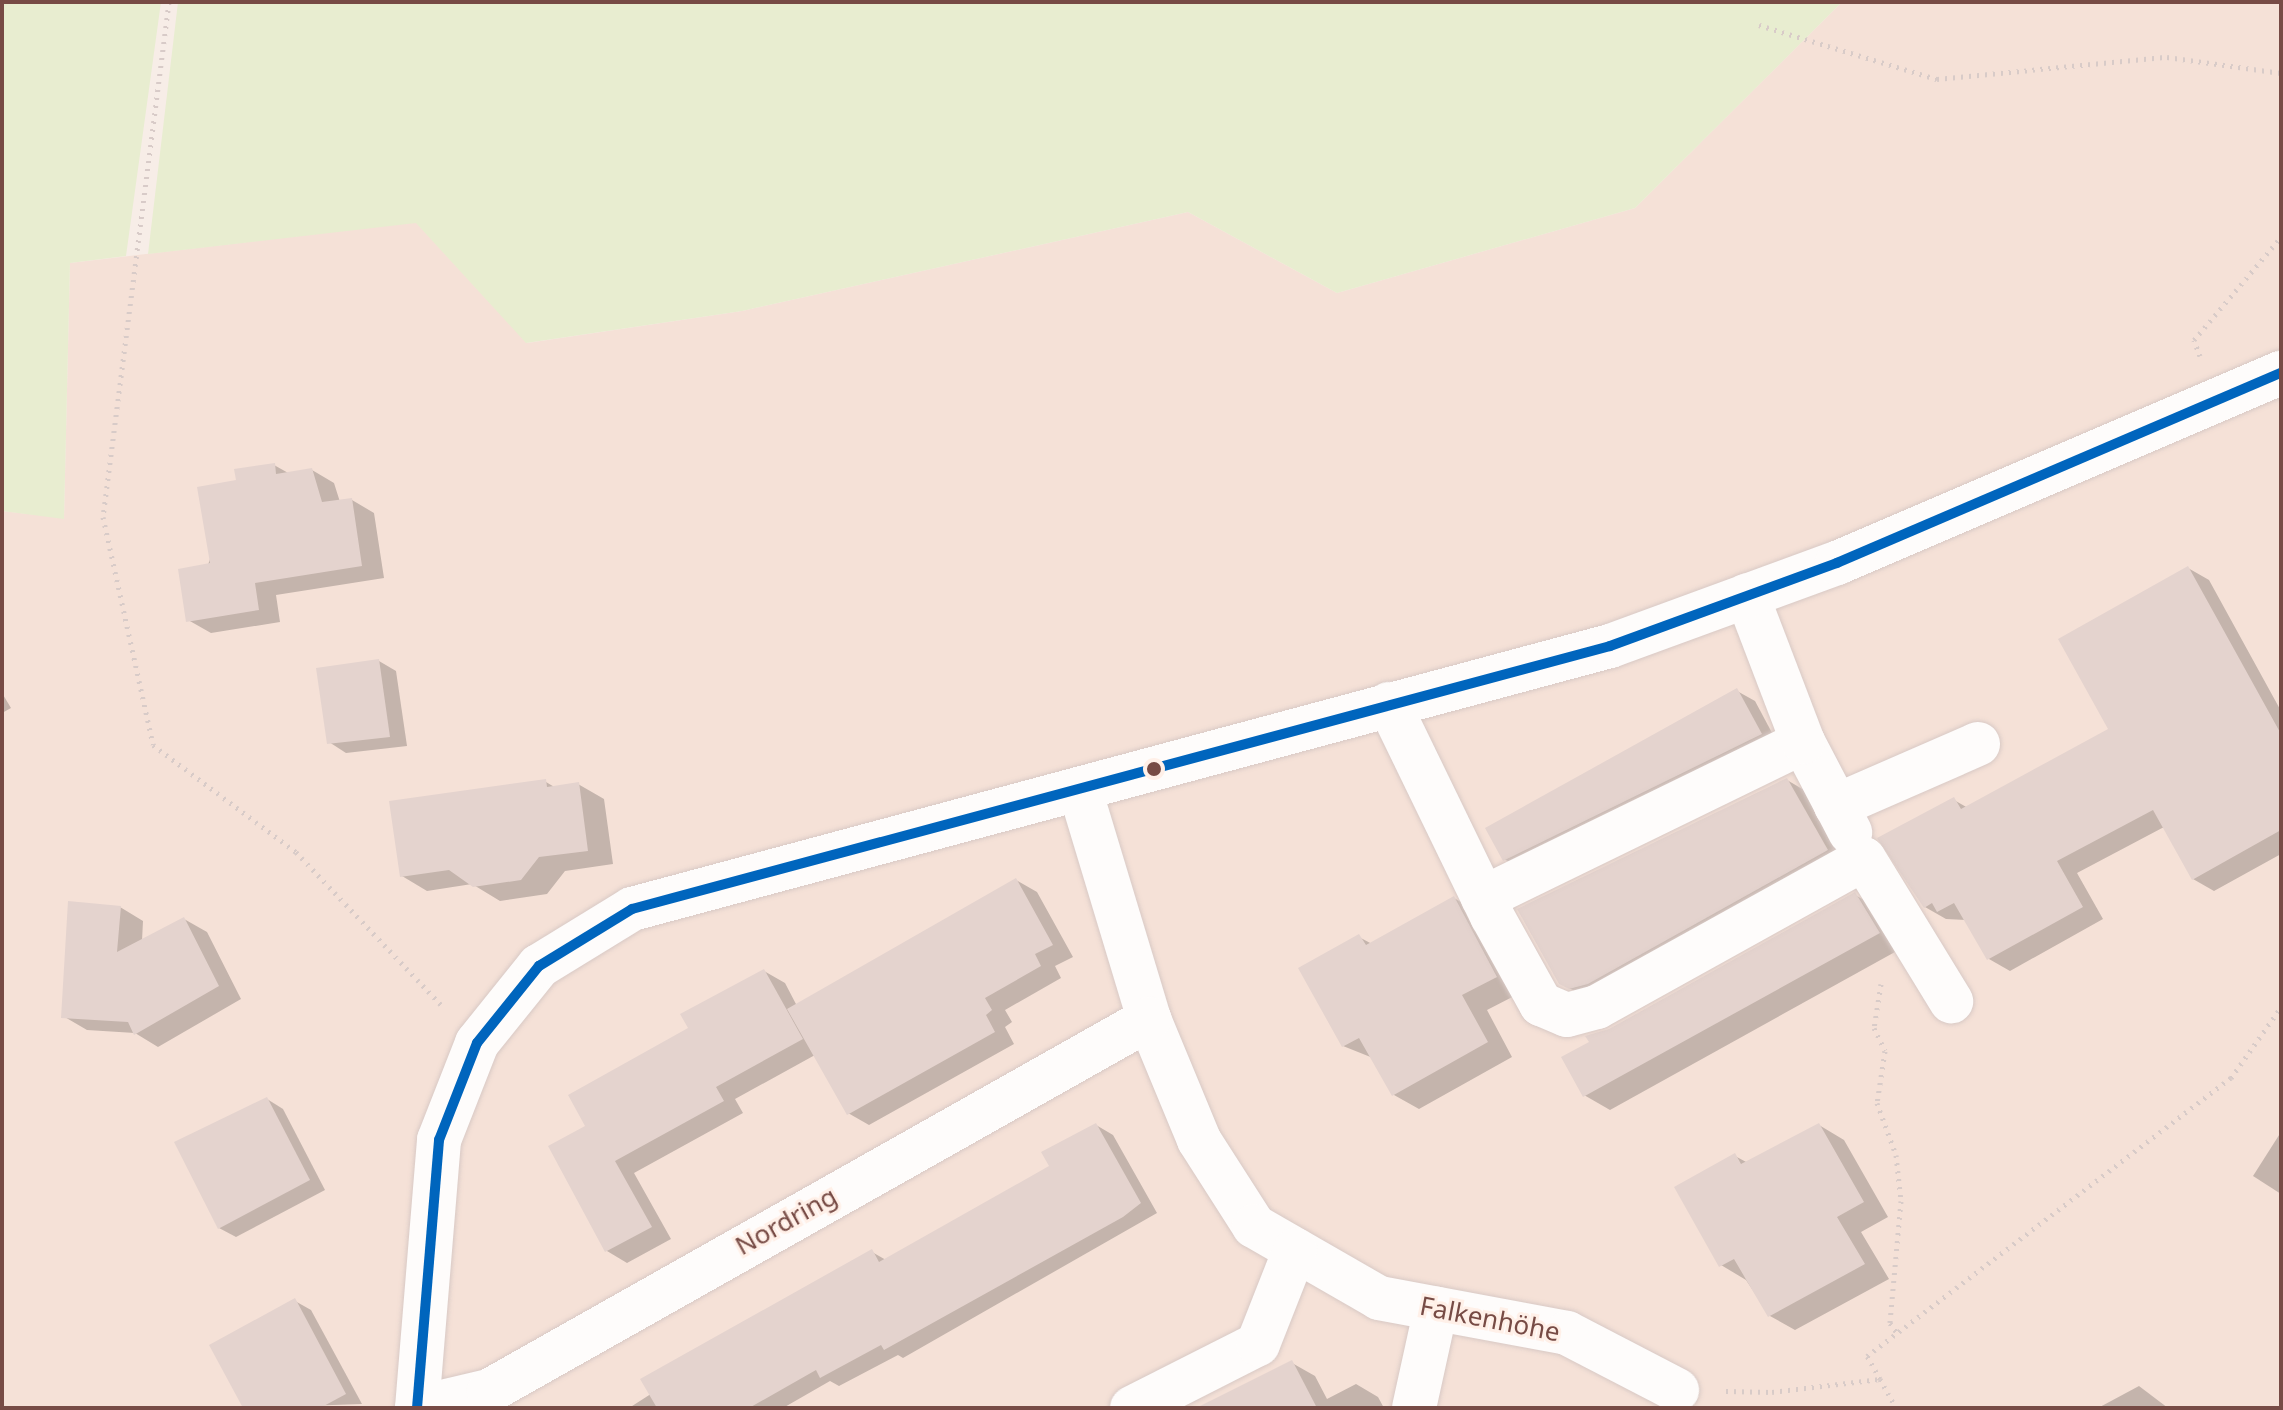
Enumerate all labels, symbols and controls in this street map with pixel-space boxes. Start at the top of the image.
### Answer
unlabelled marker [1146,761,1162,777]
street label: Nordring [730,1180,842,1262]
street label: Falkenhöhe [1417,1290,1563,1348]

